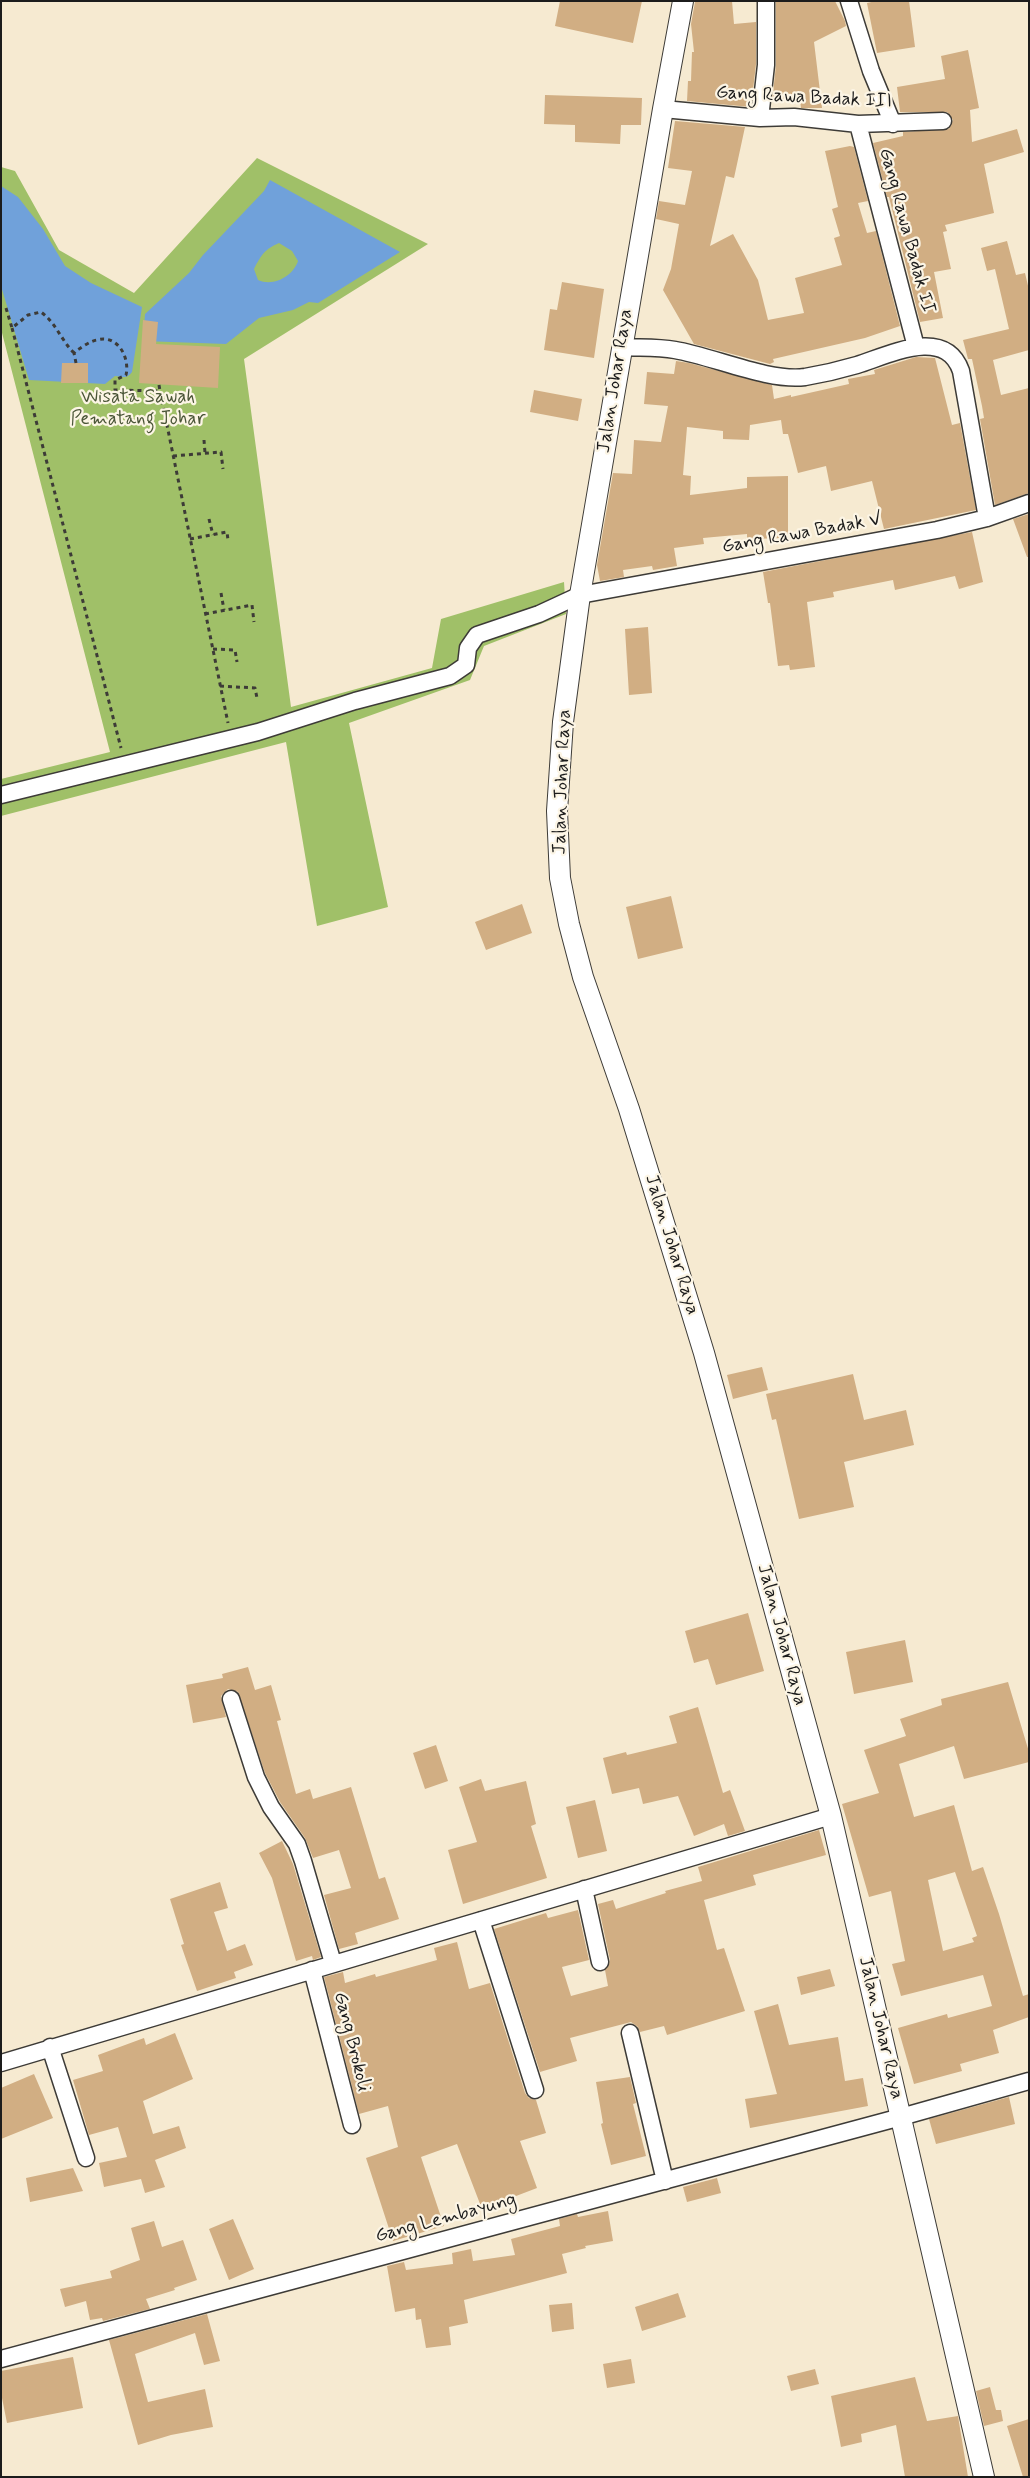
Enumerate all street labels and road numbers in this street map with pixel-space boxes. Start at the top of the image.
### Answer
street label: Gang Rawa Badak III [715,82,893,114]
street label: Gang Rawa Badak II [873,146,939,316]
street label: Jalan Johar Raya [593,307,639,455]
street label: Gang Rawa Badak V [720,509,884,559]
street label: Jalan Johar Raya [549,709,577,855]
street label: Jalan Johar Raya [639,1172,703,1318]
street label: Jalan Johar Raya [751,1562,811,1708]
street label: Jalan Johar Raya [853,1955,907,2101]
street label: Gang Brokoli [328,1990,374,2094]
street label: Gang Lembayung [373,2189,519,2249]

